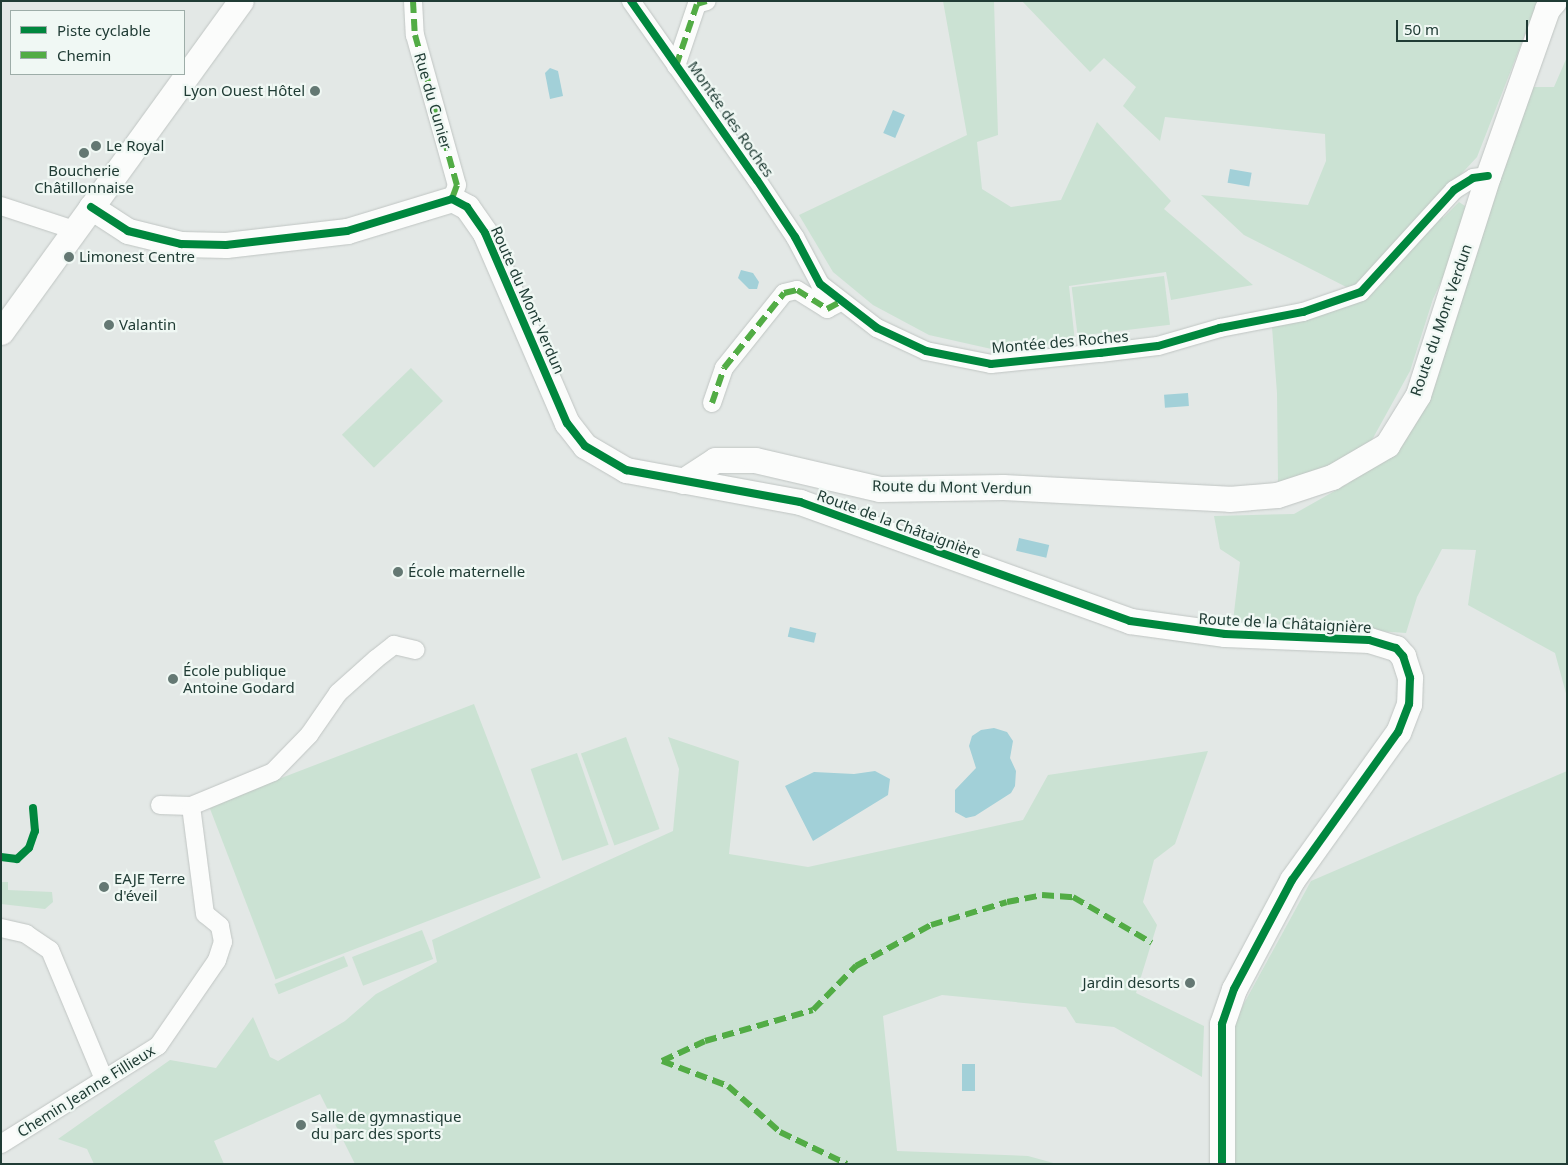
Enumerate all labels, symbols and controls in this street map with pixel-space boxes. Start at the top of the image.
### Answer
legend [10,10,185,75]
scale bar [1398,10,1530,42]
text: 50 m [1404,19,1439,39]
text: Piste cyclable [57,20,151,40]
text: Chemin [57,45,111,65]
street label: Rue du Cunier [411,51,455,151]
street label: Montée des Roches [684,58,778,180]
place label: Lyon Ouest Hôtel [183,82,305,100]
marker: Lyon Ouest Hôtel [309,85,321,97]
place label: Le Royal [106,137,164,155]
marker: Le Royal [90,140,102,152]
marker: Boucherie Châtillonnaise [78,147,90,159]
place label: Boucherie Châtillonnaise [34,161,134,196]
street label: Route du Mont Verdun [487,223,569,377]
street label: Route du Mont Verdun [1406,241,1476,399]
place label: Limonest Centre [79,248,195,266]
marker: Limonest Centre [63,251,75,263]
place label: Valantin [119,316,176,334]
marker: Valantin [103,319,115,331]
street label: Montée des Roches [991,327,1129,357]
street label: Route du Mont Verdun [872,477,1032,497]
street label: Route de la Châtaignière [815,486,983,562]
place label: École maternelle [408,563,525,581]
marker: École maternelle [392,566,404,578]
street label: Route de la Châtaignière [1198,609,1372,637]
place label: École publique Antoine Godard [183,661,295,696]
marker: École publique Antoine Godard [167,673,179,685]
place label: EAJE Terre d'éveil [114,869,185,904]
marker: EAJE Terre d'éveil [98,881,110,893]
place label: Jardin desorts [1083,974,1180,992]
marker: Jardin desorts [1184,977,1196,989]
street label: Chemin Jeanne Fillieux [14,1041,158,1141]
place label: Salle de gymnastique du parc des sports [311,1107,461,1142]
marker: Salle de gymnastique du parc des sports [295,1119,307,1131]

